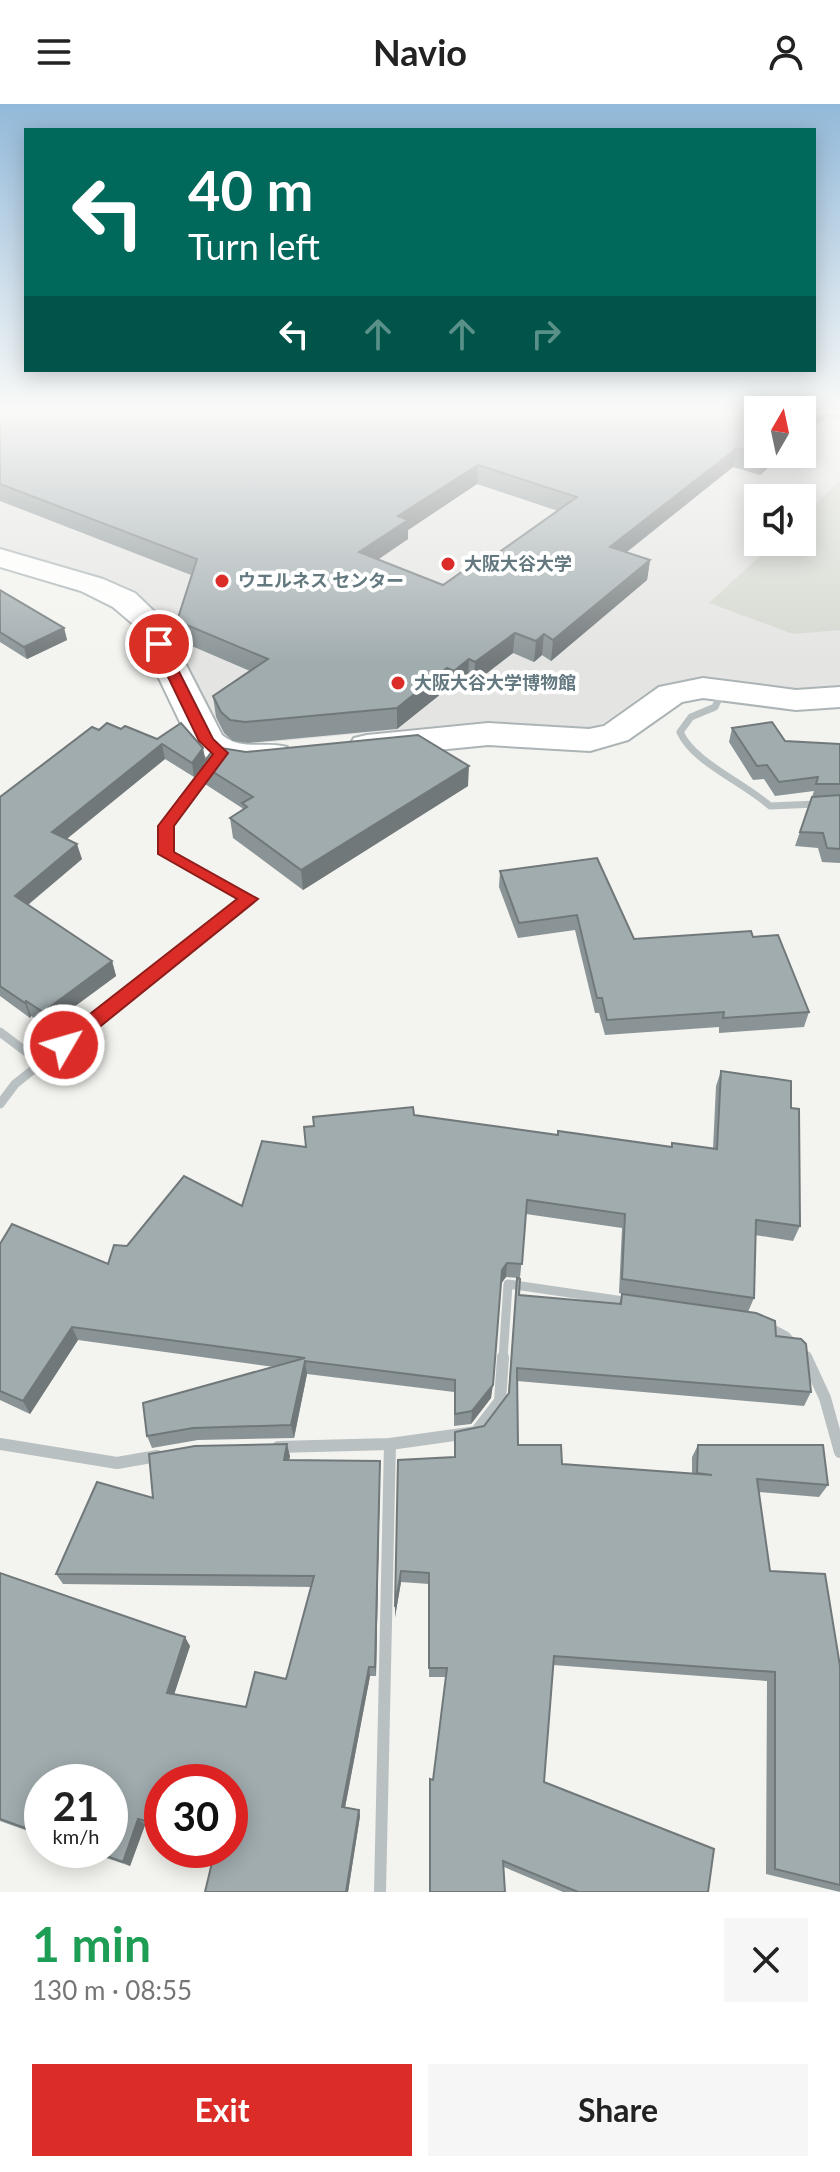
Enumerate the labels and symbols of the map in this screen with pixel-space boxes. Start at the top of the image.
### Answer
north arrow [744,396,816,468]
place label: 大阪大谷大学 [464,552,572,574]
marker: 大阪大谷大学 [439,555,457,573]
place label: ウエルネス センター [238,569,404,591]
marker: ウエルネス センター [213,572,231,590]
pin [125,610,193,678]
place label: 大阪大谷大学博物館 [414,671,576,693]
marker: 大阪大谷大学博物館 [389,674,407,692]
position arrow [22,1003,106,1087]
speed limit sign: 30 [144,1764,248,1868]

